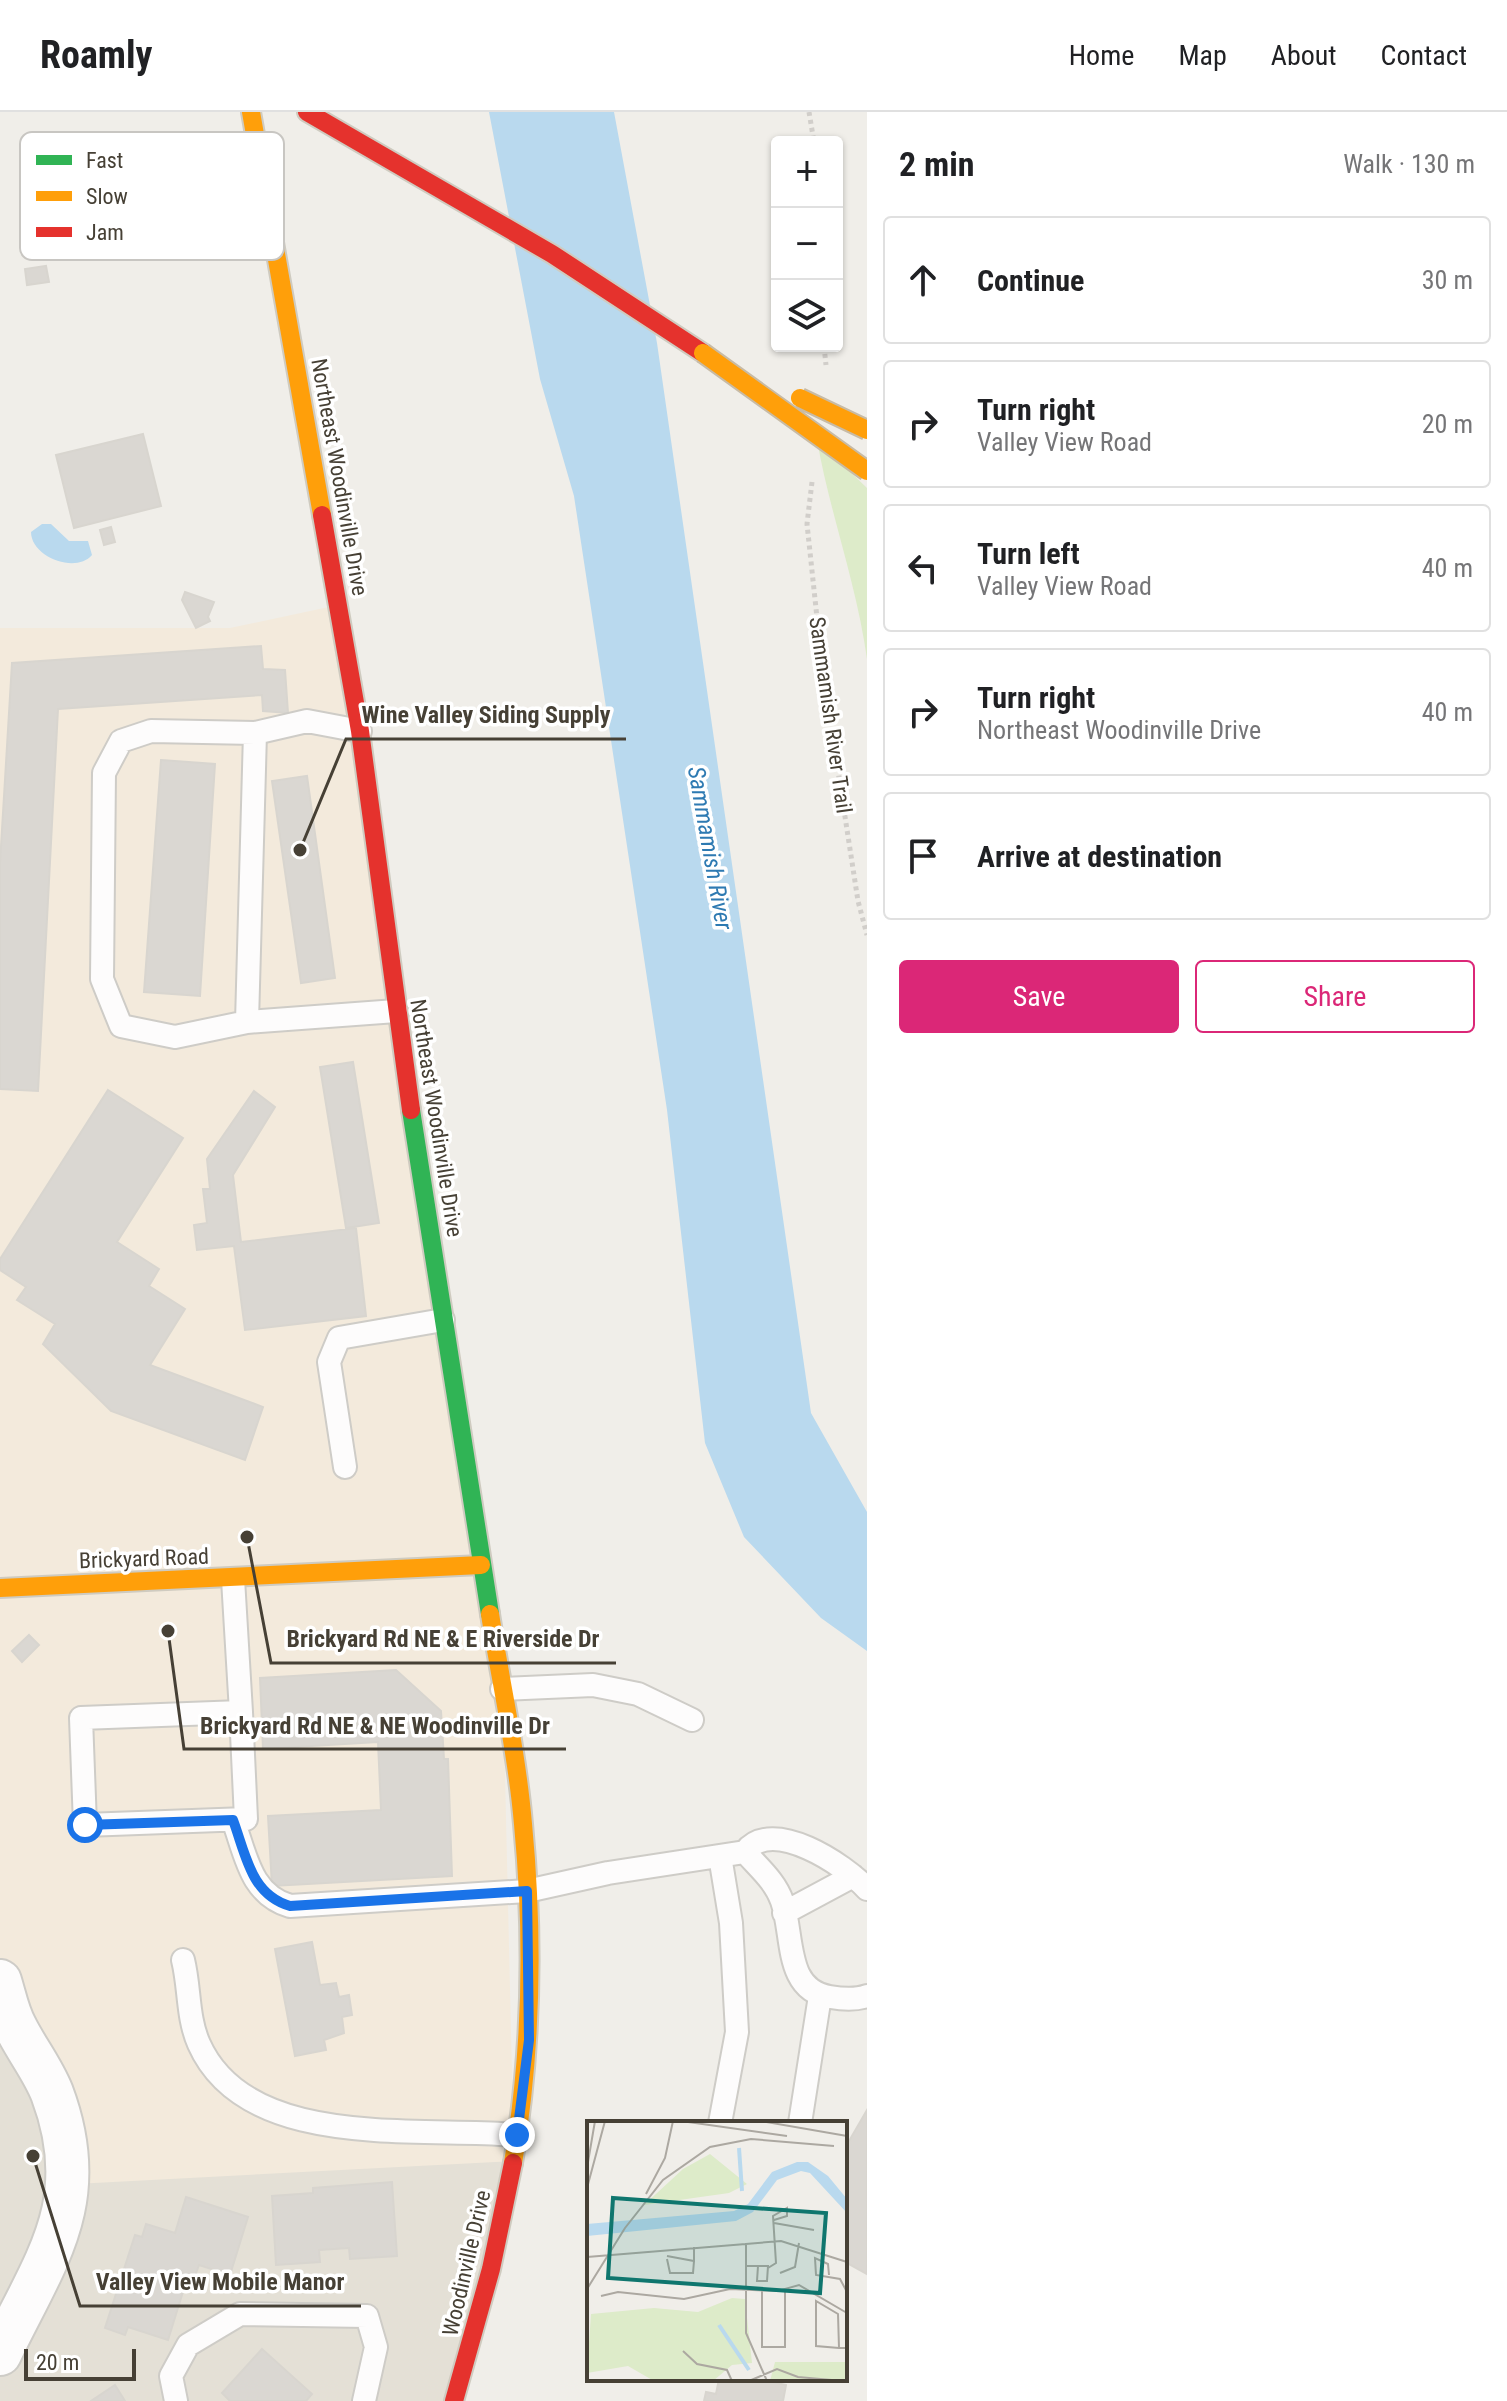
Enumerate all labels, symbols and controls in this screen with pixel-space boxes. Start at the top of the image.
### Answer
text: Roamly [40,33,153,77]
text: Home [1069,39,1134,72]
text: Map [1178,39,1227,72]
text: About [1271,39,1337,72]
text: Contact [1381,39,1467,72]
legend [20,132,284,260]
map controls [771,136,843,352]
button: + [771,136,843,208]
text: 2 min [899,144,975,184]
text: Fast [86,148,123,173]
text: Walk · 130 m [1343,149,1475,179]
text: Slow [86,184,128,209]
button: − [771,208,843,280]
text: Jam [86,220,124,245]
icon: ahead [901,258,945,302]
text: Continue [977,263,1084,298]
text: 30 m [1422,265,1473,295]
button: layers [771,280,843,352]
street label: Northeast Woodinville Drive [306,357,373,598]
text: Turn right [977,392,1095,427]
icon: right [901,402,945,446]
text: 20 m [1422,409,1473,439]
text: Valley View Road [977,427,1152,457]
text: Turn left [977,536,1080,571]
icon: left [901,546,945,590]
text: 40 m [1422,553,1473,583]
text: Valley View Road [977,571,1152,601]
street label: Sammamish River Trail [804,615,857,815]
text: Turn right [977,680,1095,715]
icon: right [901,690,945,734]
callout: Wine Valley Siding Supply [346,691,626,739]
text: 40 m [1422,697,1473,727]
text: Wine Valley Siding Supply [362,701,611,729]
text: Northeast Woodinville Drive [977,715,1261,745]
water label: Sammamish River [682,764,738,933]
icon: arrive [901,834,945,878]
text: Arrive at destination [977,839,1222,874]
button: Save [899,960,1179,1033]
button: Share [1195,960,1475,1033]
street label: Northeast Woodinville Drive [405,997,468,1239]
street label: Brickyard Road [79,1544,209,1573]
callout: Brickyard Rd NE & E Riverside Dr [271,1615,616,1663]
text: Brickyard Rd NE & E Riverside Dr [286,1625,600,1653]
callout: Brickyard Rd NE & NE Woodinville Dr [184,1701,566,1749]
text: Brickyard Rd NE & NE Woodinville Dr [200,1712,550,1740]
route start [67,1807,103,1843]
route end [499,2117,535,2153]
inset map [587,2121,847,2381]
street label: Woodinville Drive [438,2188,495,2338]
callout: Valley View Mobile Manor [80,2258,361,2306]
text: Valley View Mobile Manor [96,2268,344,2296]
scale bar [24,2345,136,2381]
text: 20 m [36,2350,79,2375]

